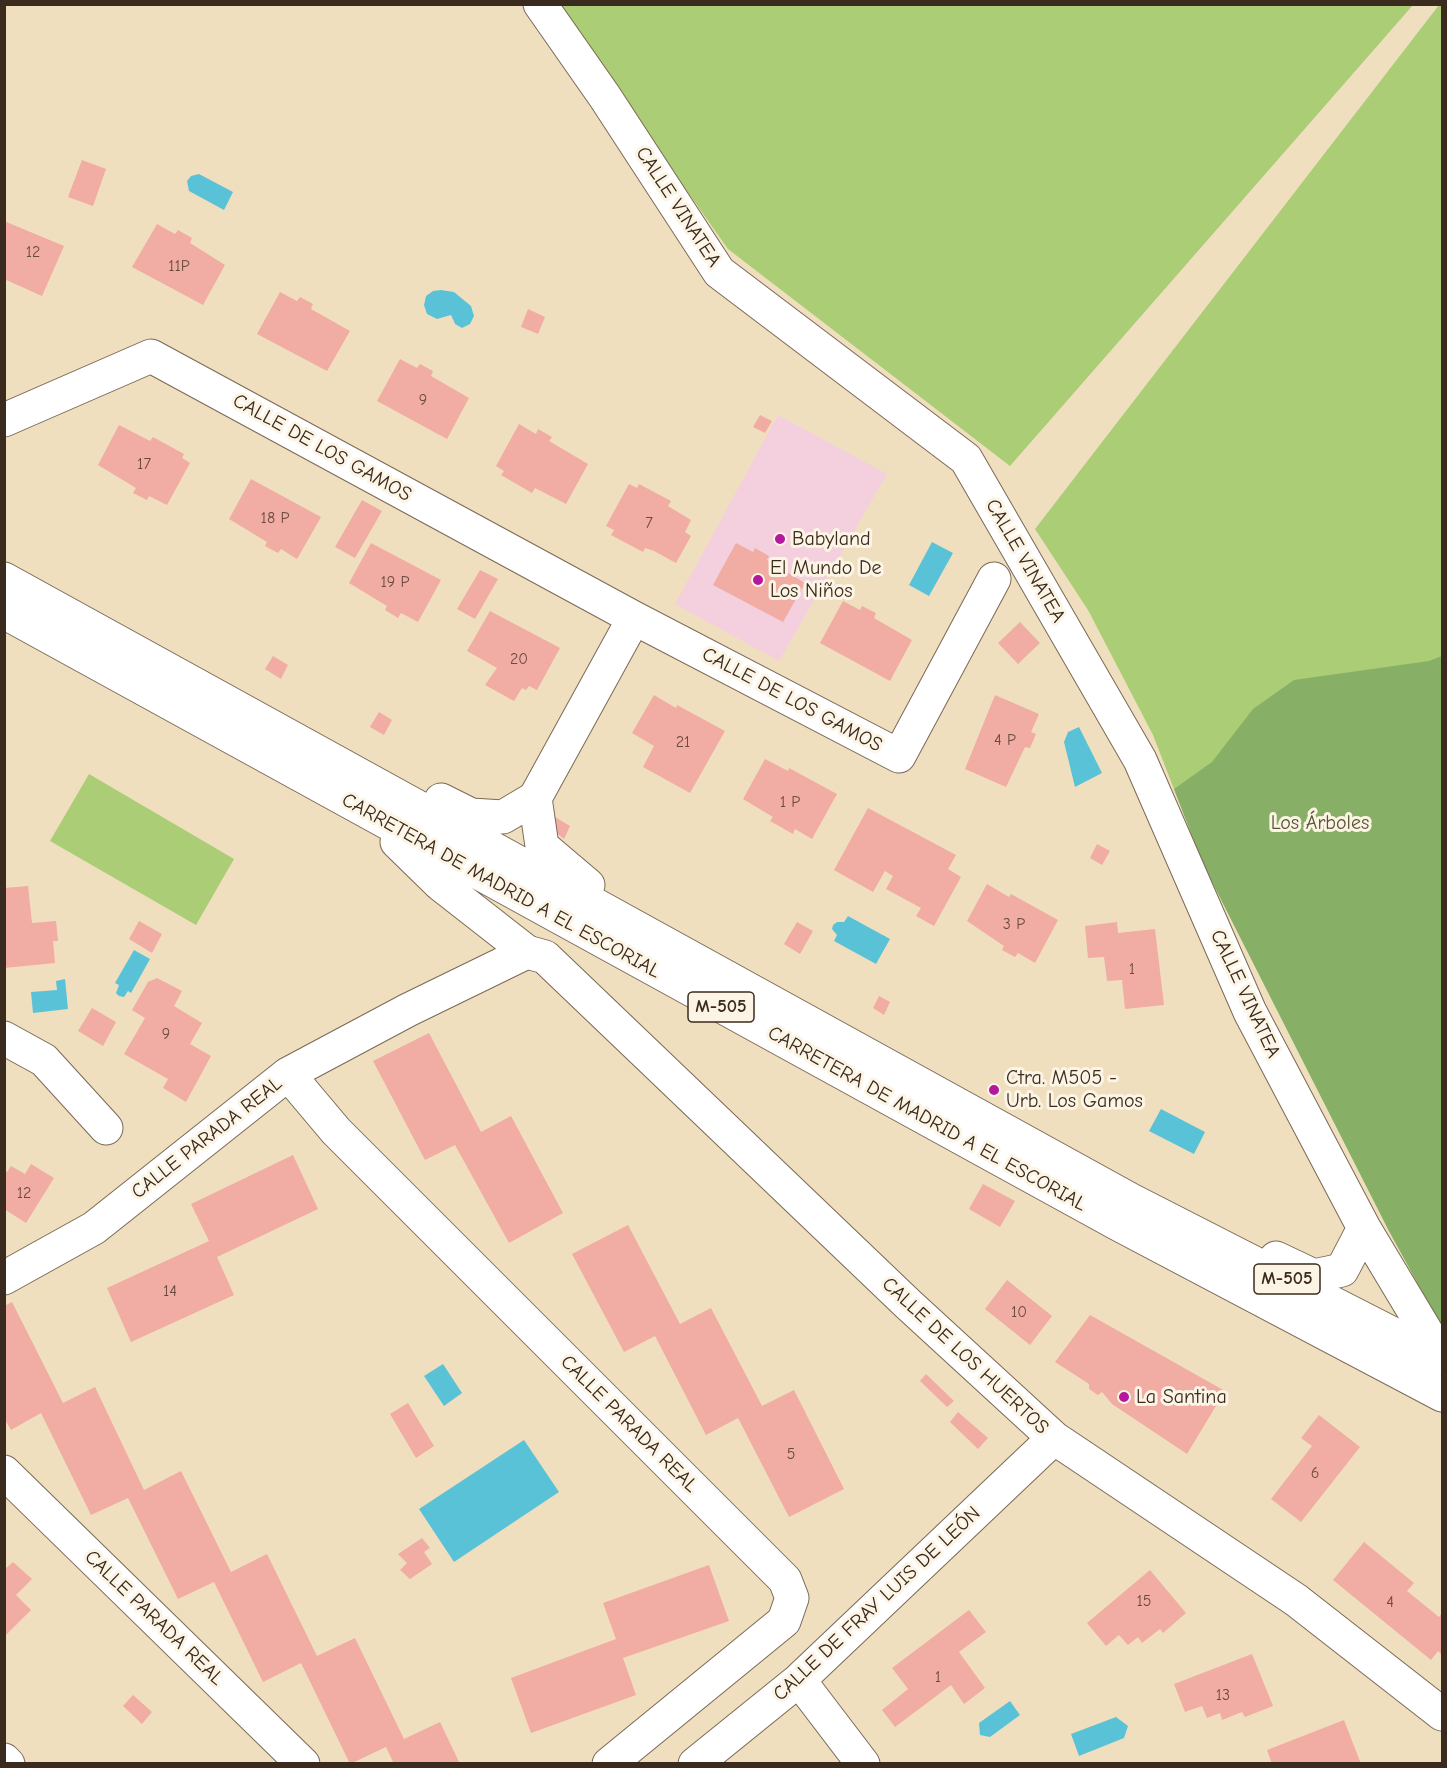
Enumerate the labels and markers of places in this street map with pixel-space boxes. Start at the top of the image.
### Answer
place label: Babyland [792,527,871,551]
marker: Babyland [773,532,787,546]
place label: El Mundo De Los Niños [770,556,882,603]
marker: El Mundo De Los Niños [751,573,765,587]
place label: Ctra. M505 - Urb. Los Gamos [1006,1066,1143,1113]
marker: Ctra. M505 - Urb. Los Gamos [987,1083,1001,1097]
place label: La Santina [1136,1385,1227,1409]
marker: La Santina [1117,1390,1131,1404]

